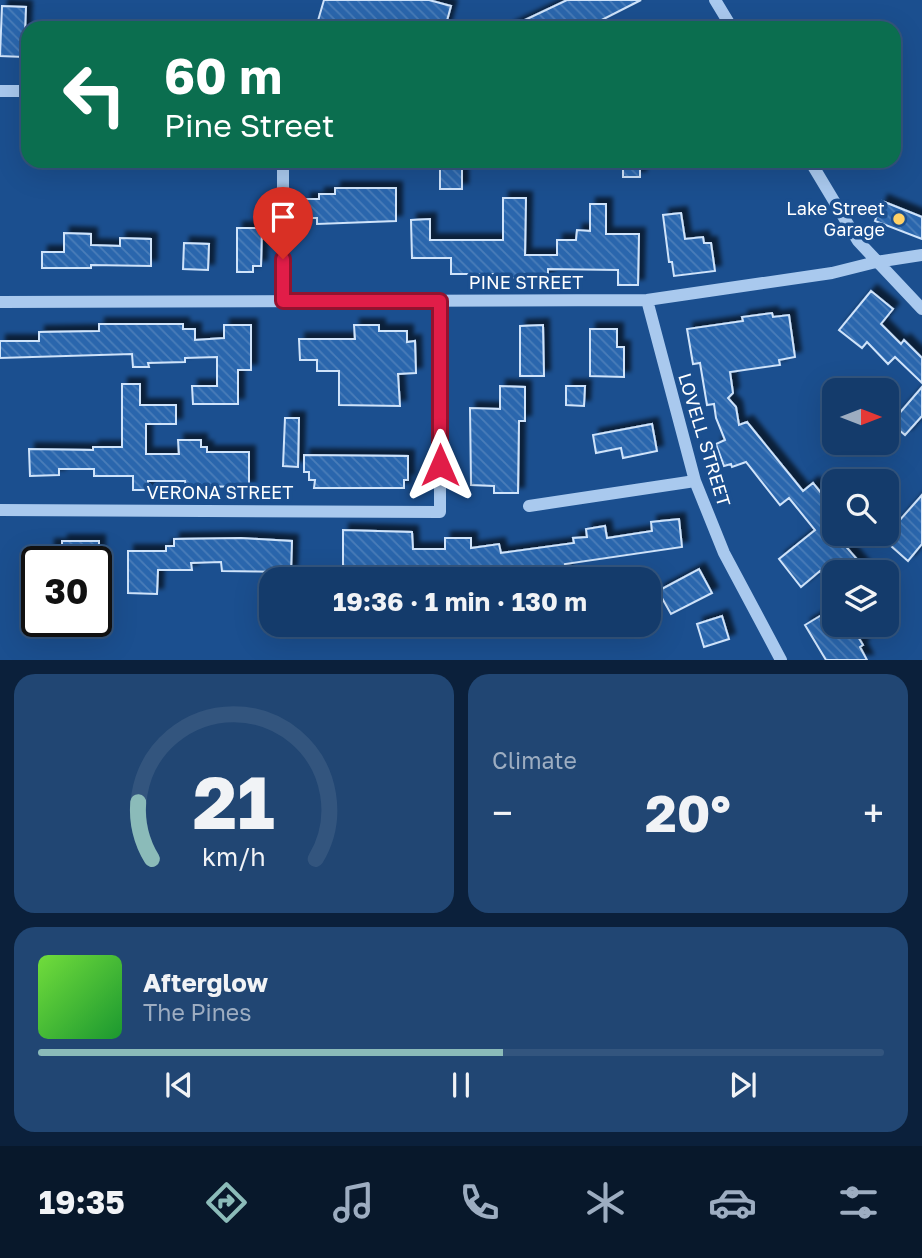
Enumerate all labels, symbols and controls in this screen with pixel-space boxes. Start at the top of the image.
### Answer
text: 60 m [164,46,282,105]
icon: left [49,49,140,140]
text: Pine Street [164,106,335,144]
pin [253,187,313,259]
place label: Lake Street Garage [786,197,885,240]
icon: arrive [264,198,302,236]
marker: Lake Street Garage [891,211,907,227]
street label: PINE STREET [469,271,583,293]
street label: LOVELL STREET [674,370,736,509]
north arrow [822,378,900,455]
map controls [822,378,899,637]
position arrow [403,428,477,502]
button: search [822,469,899,546]
street label: VERONA STREET [147,481,293,503]
speed limit sign: 30 [21,546,112,637]
button: layers [822,560,899,637]
text: 19:36 · 1 min · 130 m [333,586,587,617]
text: Climate [492,746,577,774]
text: 21 [193,759,275,846]
text: 20° [645,781,731,843]
text: − [492,790,513,835]
text: + [863,790,884,835]
text: km/h [202,841,266,872]
text: Afterglow [143,967,268,998]
text: The Pines [143,998,251,1026]
icon: previous [160,1066,198,1104]
icon: pause [442,1066,480,1104]
icon: next [724,1066,762,1104]
icon: directions [202,1178,251,1227]
icon: music [329,1178,378,1227]
icon: phone [455,1178,504,1227]
icon: climate [581,1178,630,1227]
icon: car [708,1178,757,1227]
icon: filters [834,1178,883,1227]
text: 19:35 [39,1183,125,1221]

